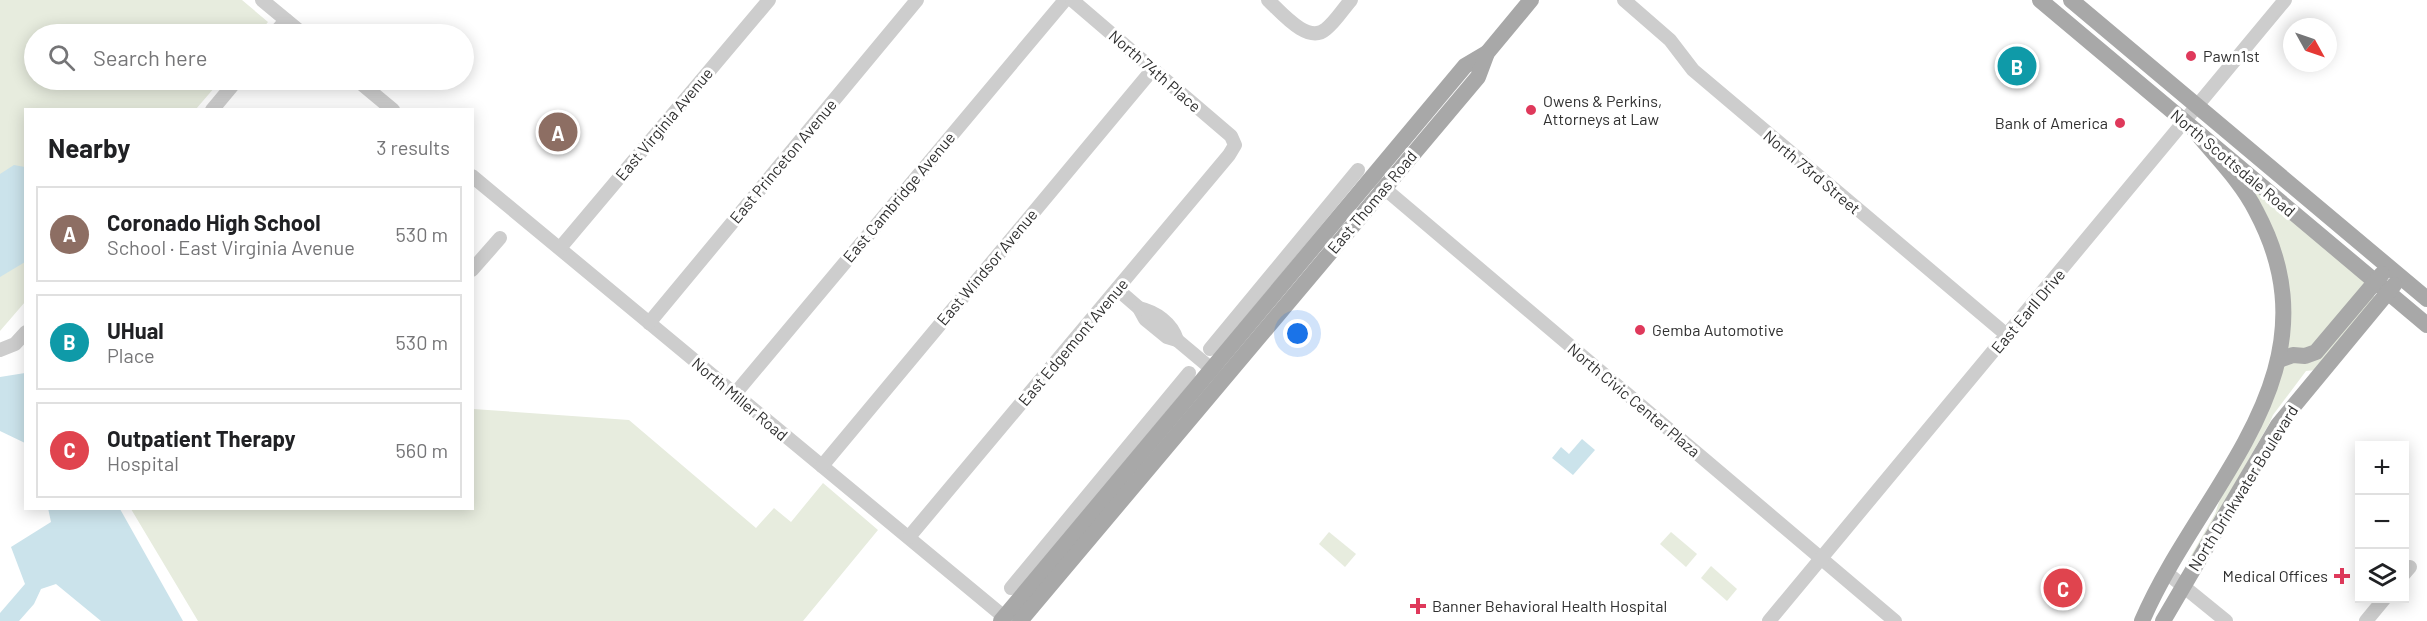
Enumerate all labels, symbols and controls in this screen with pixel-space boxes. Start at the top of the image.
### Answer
north arrow [2283,18,2337,72]
search box [24,24,474,90]
street label: North 74th Place [1106,26,1205,116]
icon: search [45,41,78,74]
text: Search here [93,44,207,70]
pin: B [1998,44,2036,88]
place label: Pawn1st [2203,46,2260,65]
marker: Pawn1st [2184,49,2198,63]
street label: East Virginia Avenue [611,63,716,184]
place label: Owens & Perkins, Attorneys at Law [1543,91,1662,128]
street label: East Princeton Avenue [725,95,840,227]
marker: Owens & Perkins, Attorneys at Law [1524,103,1538,117]
street label: North Scottsdale Road [2167,105,2299,220]
pin: A [538,110,578,154]
place label: Bank of America [1995,113,2108,132]
marker: Bank of America [2113,116,2127,130]
street label: North 73rd Street [1760,126,1865,218]
street label: East Cambridge Avenue [839,128,959,266]
text: Nearby [48,132,130,163]
text: 3 results [376,135,450,159]
street label: East Thomas Road [1323,146,1420,257]
street label: East Windsor Avenue [932,205,1041,329]
text: Coronado High School [107,209,321,235]
text: A [63,222,76,246]
text: 530 m [396,222,448,246]
text: School · East Virginia Avenue [107,235,355,259]
street label: East Earll Drive [1987,265,2068,357]
street label: East Edgemont Avenue [1014,274,1131,409]
text: UHual [107,317,164,343]
your location [1283,319,1312,348]
place label: Gemba Automotive [1652,320,1784,339]
marker: Gemba Automotive [1633,323,1647,337]
text: B [63,330,76,354]
text: 530 m [396,330,448,354]
street label: North Civic Center Plaza [1564,339,1704,461]
text: Place [107,343,155,367]
street label: North Miller Road [689,353,792,444]
street label: North Drinkwater Boulevard [2184,401,2301,574]
text: Outpatient Therapy [107,425,296,451]
text: C [63,438,76,462]
text: 560 m [396,438,448,462]
map controls [2355,441,2409,603]
button: + [2355,441,2409,495]
text: Hospital [107,451,179,475]
button: − [2355,495,2409,549]
button: layers [2355,549,2409,603]
pin: C [2044,566,2082,610]
place label: Medical Offices [2223,566,2328,585]
marker: Medical Offices [2333,567,2351,585]
place label: Banner Behavioral Health Hospital [1432,596,1667,615]
marker: Banner Behavioral Health Hospital [1409,597,1427,615]

